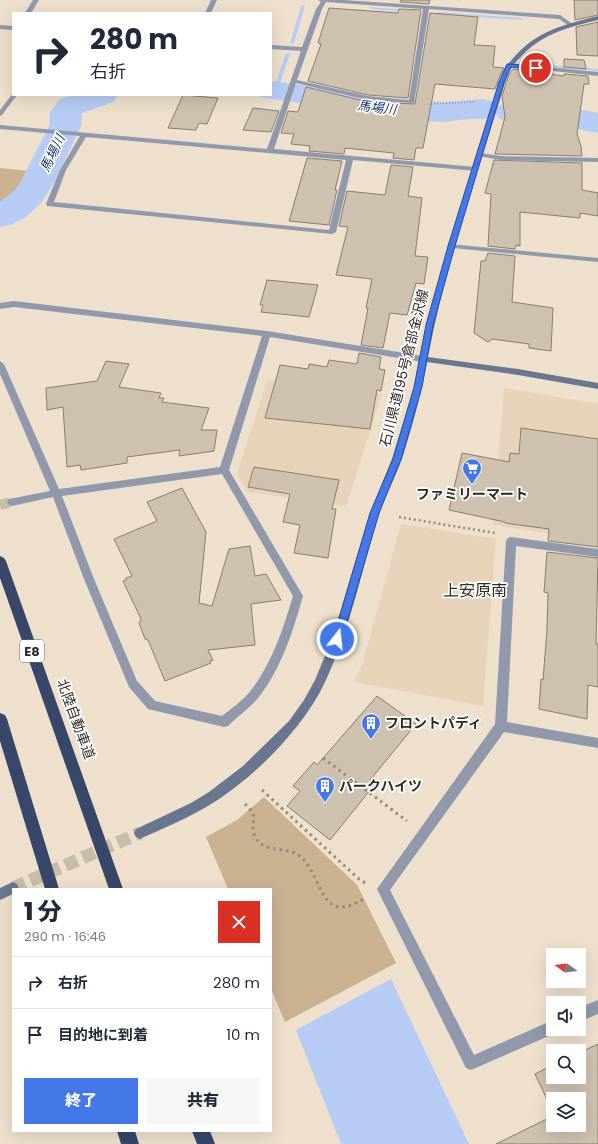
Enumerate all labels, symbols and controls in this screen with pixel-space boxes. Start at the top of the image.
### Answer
text: 280 m [90,20,178,59]
icon: right [24,28,76,80]
pin [519,51,553,85]
icon: arrive [525,57,547,79]
text: 右折 [90,59,126,84]
water label: 馬場川 [356,96,399,120]
water label: 馬場川 [35,130,70,175]
street label: 石川県道195号倉部金沢線 [375,287,433,449]
supermarket icon: ファミリーマート [461,457,483,485]
place label: ファミリーマート [416,484,528,504]
district label: 上安原南 [443,579,507,602]
position arrow [316,618,358,660]
road number: E8 [20,640,44,662]
street label: 北陸自動車道 [52,676,100,762]
building icon: フロントパディ [360,712,382,740]
place label: フロントパディ [385,713,482,733]
building icon: パークハイツ [314,775,336,803]
place label: パークハイツ [339,776,422,796]
text: 1 分 [24,895,62,928]
button: close [218,901,260,943]
text: 290 m · 16:46 [24,927,106,946]
north arrow [546,948,586,988]
map controls [546,948,586,1132]
icon: right [24,972,46,994]
text: 右折 [58,972,88,993]
text: 280 m [213,972,260,993]
button: sound [546,996,586,1036]
icon: arrive [24,1024,46,1046]
text: 目的地に到着 [58,1024,148,1045]
text: 10 m [226,1024,260,1045]
button: search [546,1044,586,1084]
button: 終了 [24,1078,138,1124]
button: 共有 [146,1078,260,1124]
button: layers [546,1092,586,1132]

